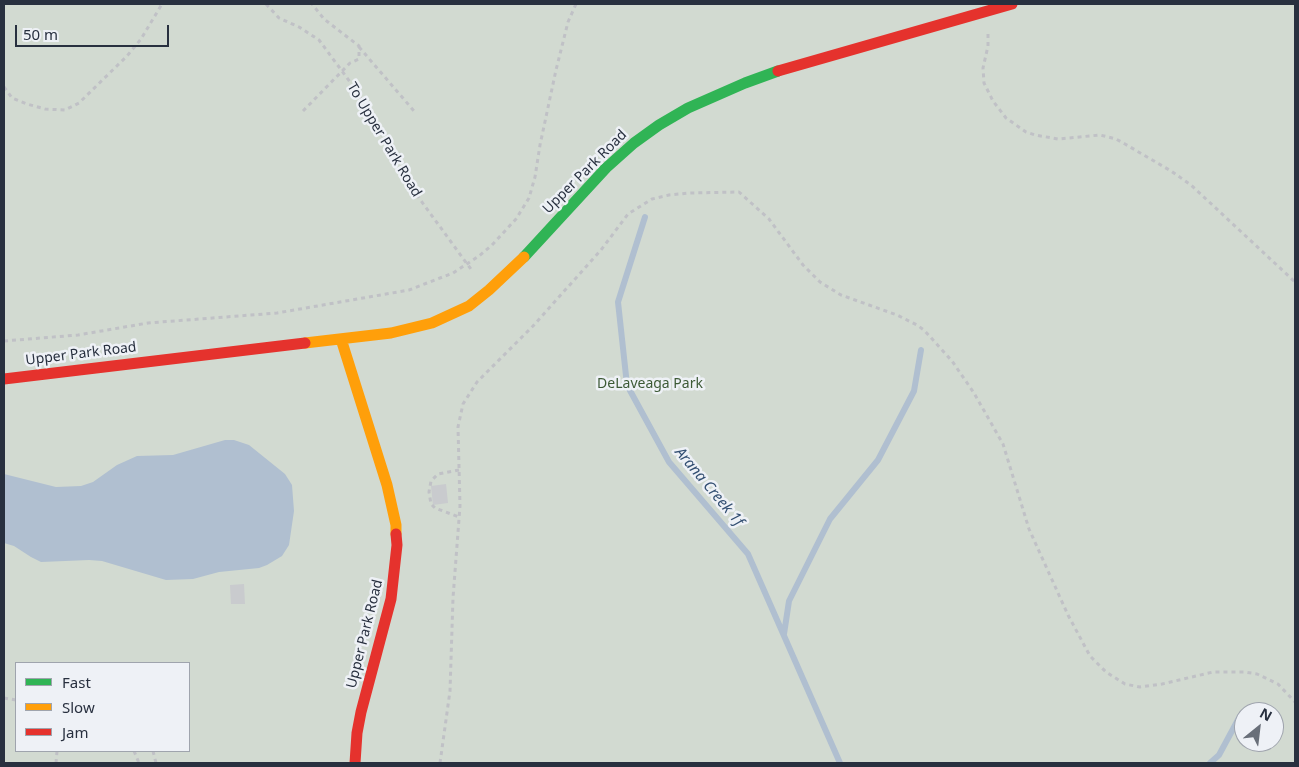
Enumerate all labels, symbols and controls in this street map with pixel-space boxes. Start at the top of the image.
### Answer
scale bar [18,15,171,47]
text: 50 m [23,24,58,44]
street label: To Upper Park Road [343,80,425,200]
street label: Upper Park Road [540,127,630,217]
street label: Upper Park Road [25,339,137,369]
park label: DeLaveaga Park [597,376,703,392]
water label: Arana Creek 1f [671,444,747,530]
street label: Upper Park Road [343,578,387,690]
legend [15,662,190,752]
text: Fast [62,672,91,692]
text: Slow [62,697,95,717]
north arrow [1234,702,1284,752]
text: N [1256,703,1276,725]
text: Jam [62,722,89,742]

